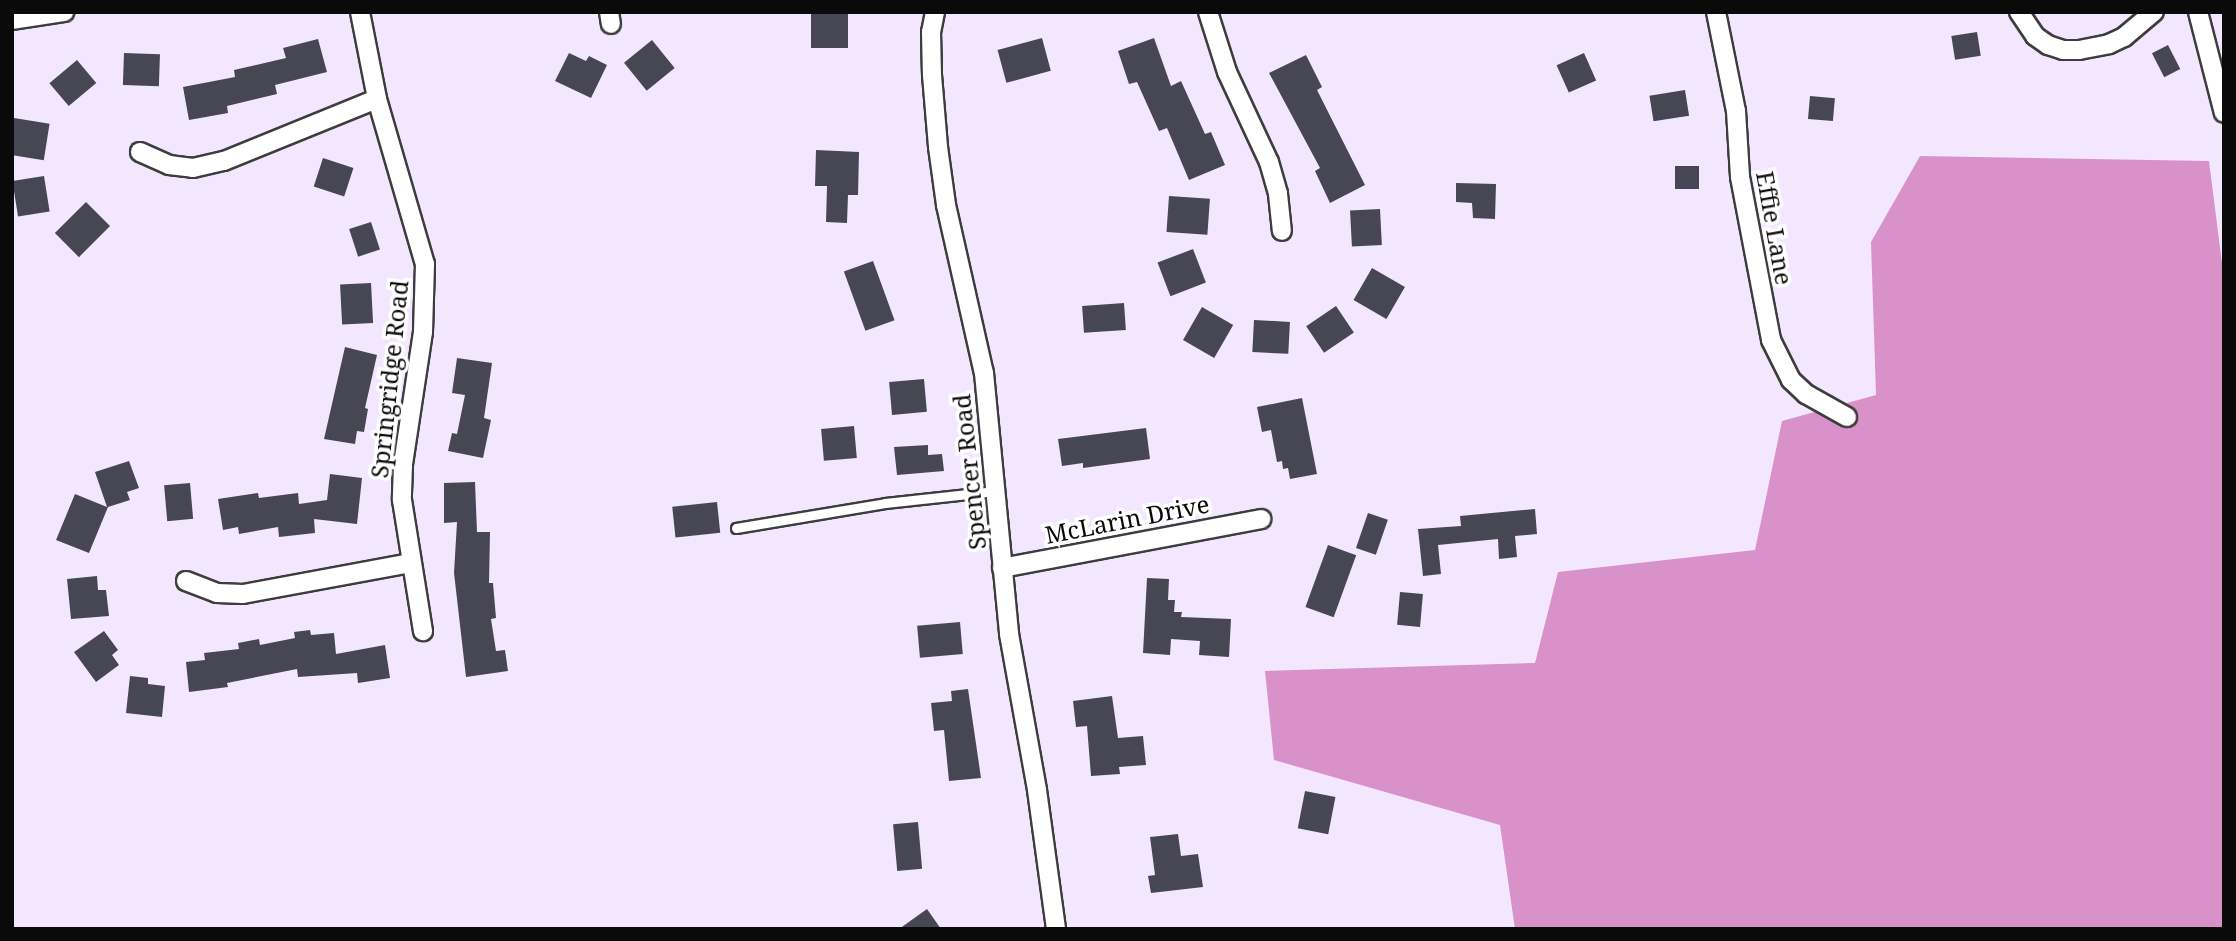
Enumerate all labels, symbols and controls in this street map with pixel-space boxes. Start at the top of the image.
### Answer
street label: Effie Lane [1751,169,1799,287]
street label: Springridge Road [364,279,414,479]
street label: Spencer Road [947,393,991,551]
street label: McLarin Drive [1042,489,1212,549]

